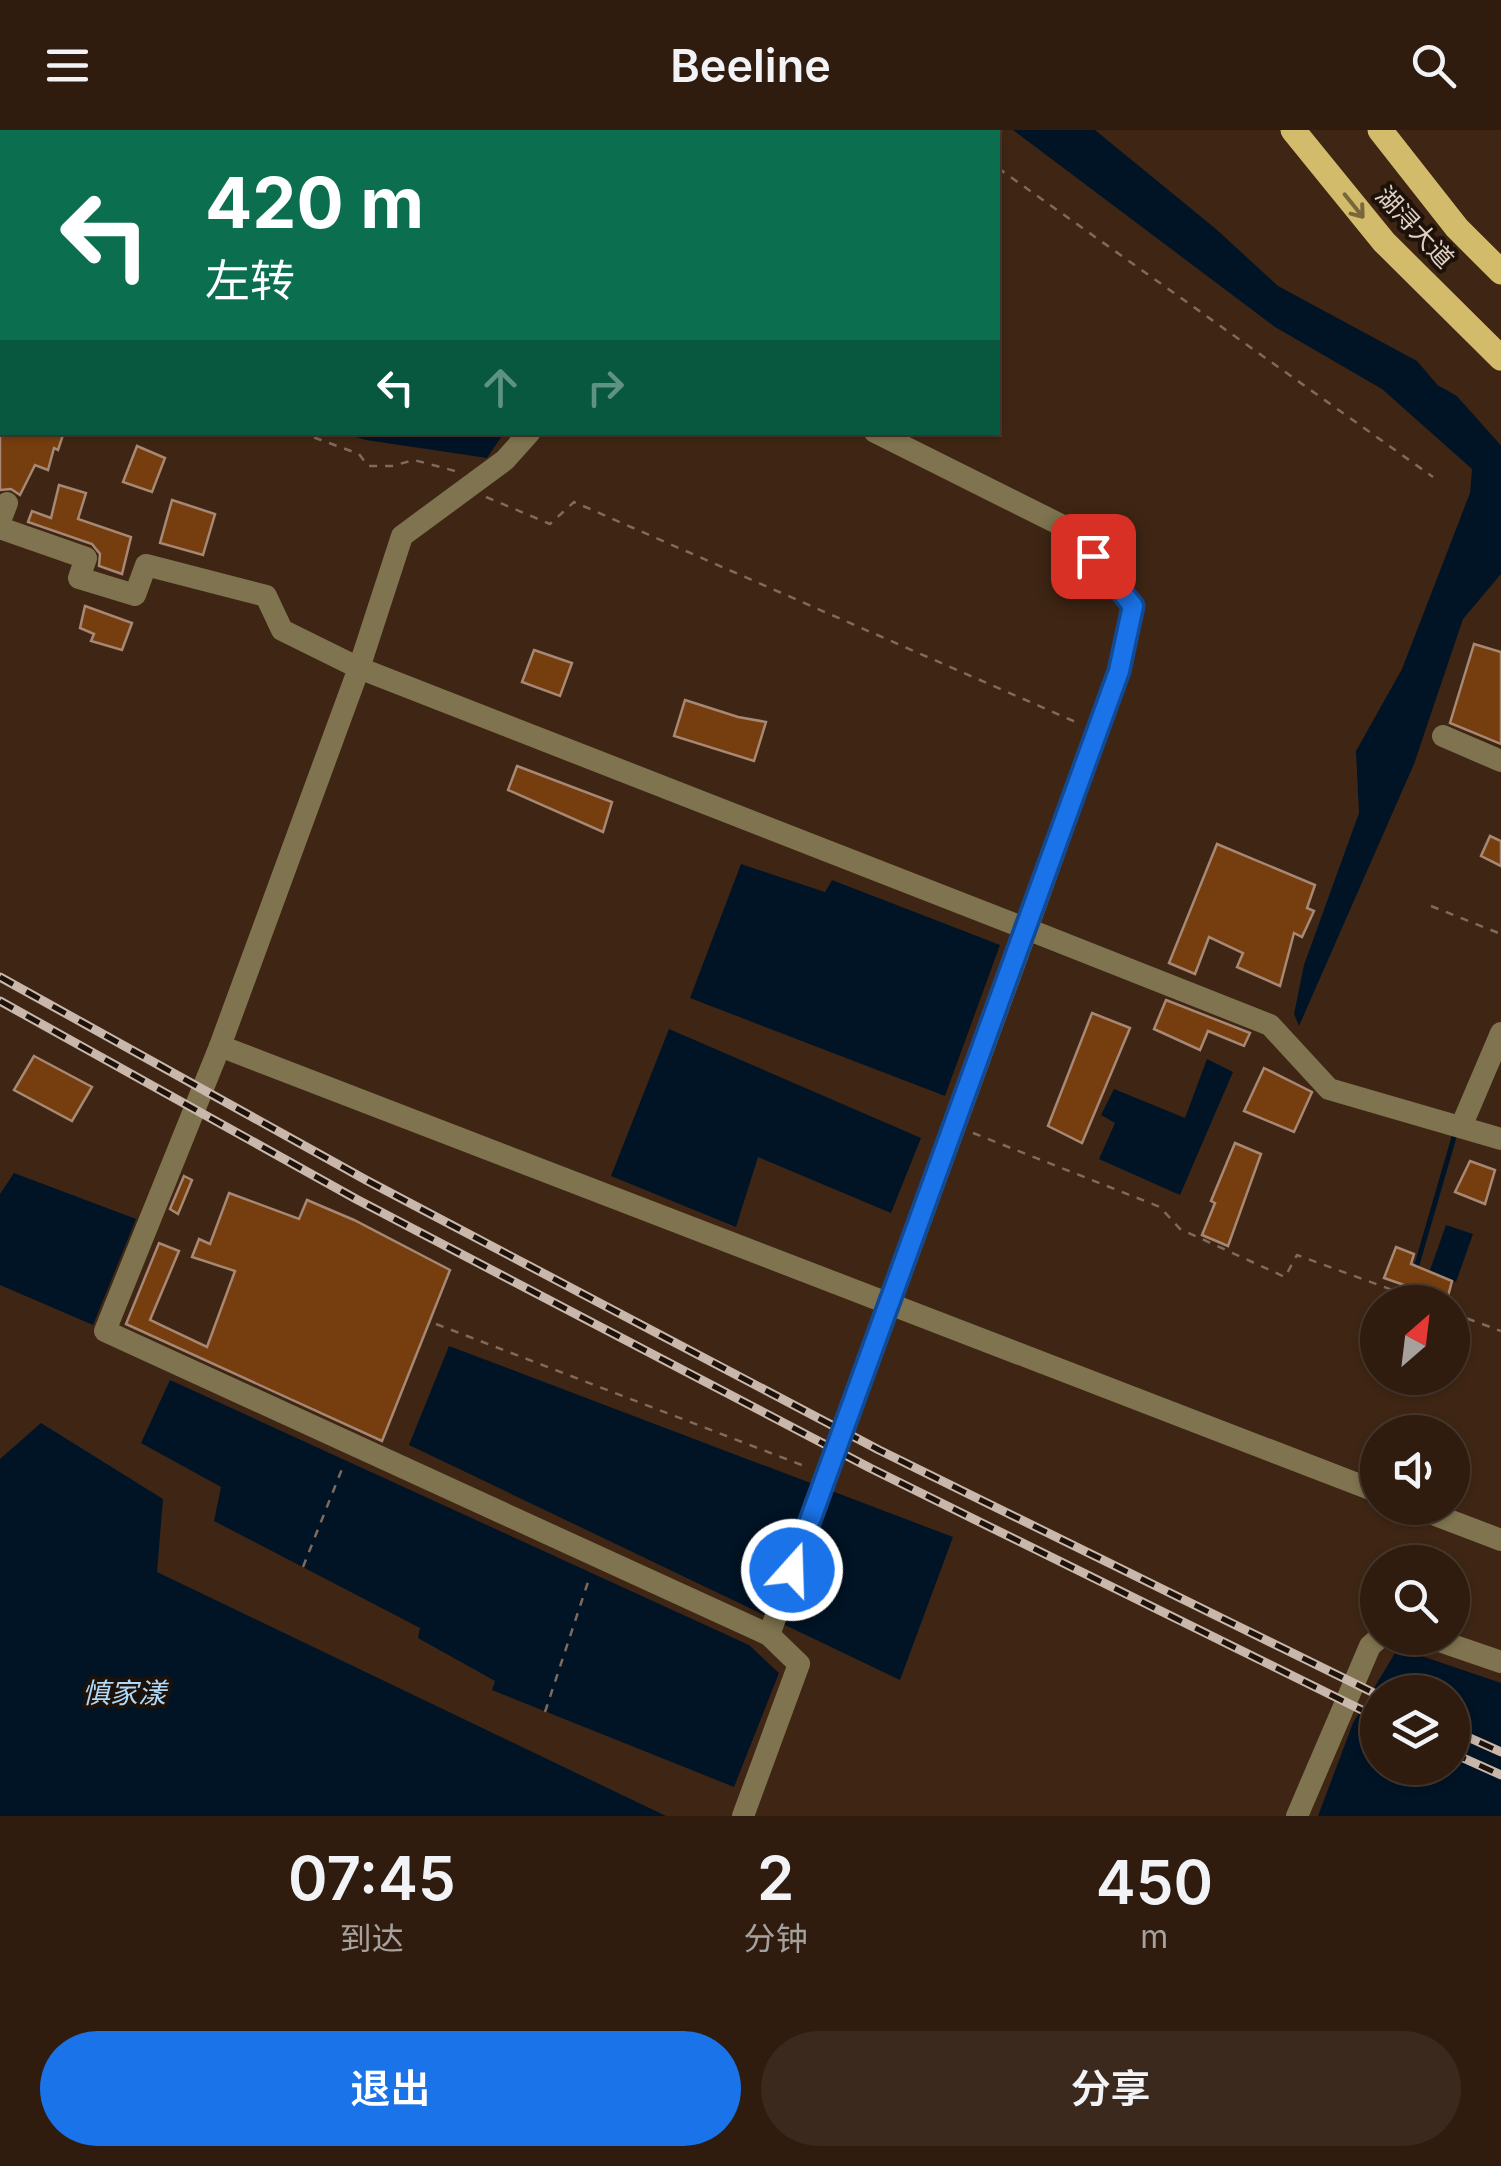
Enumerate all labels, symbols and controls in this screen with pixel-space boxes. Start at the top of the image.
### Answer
icon: menu [40,38,95,93]
text: Beeline [670,38,831,93]
icon: search [1406,38,1461,93]
text: 420 m [205,160,424,245]
icon: left [40,170,170,300]
street label: 湖浔大道 [1370,180,1460,274]
one-way arrow [1343,192,1365,218]
text: 左转 [205,253,295,308]
icon: left [368,360,423,415]
icon: ahead [473,360,528,415]
icon: right [578,360,633,415]
pin [1051,514,1136,599]
icon: arrive [1066,529,1121,584]
north arrow [1360,1285,1470,1395]
map controls [1360,1285,1470,1785]
button: sound [1360,1415,1470,1525]
position arrow [740,1518,844,1622]
button: search [1360,1545,1470,1655]
button: layers [1360,1675,1470,1785]
water label: 慎家漾 [82,1676,170,1710]
text: 07:45 [288,1842,456,1914]
text: 2 [757,1842,794,1914]
text: 450 [1096,1846,1213,1918]
text: m [1140,1917,1168,1956]
text: 到达 [340,1919,404,1958]
text: 分钟 [744,1919,808,1958]
button: 退出 [40,2031,741,2146]
button: 分享 [761,2031,1461,2146]

